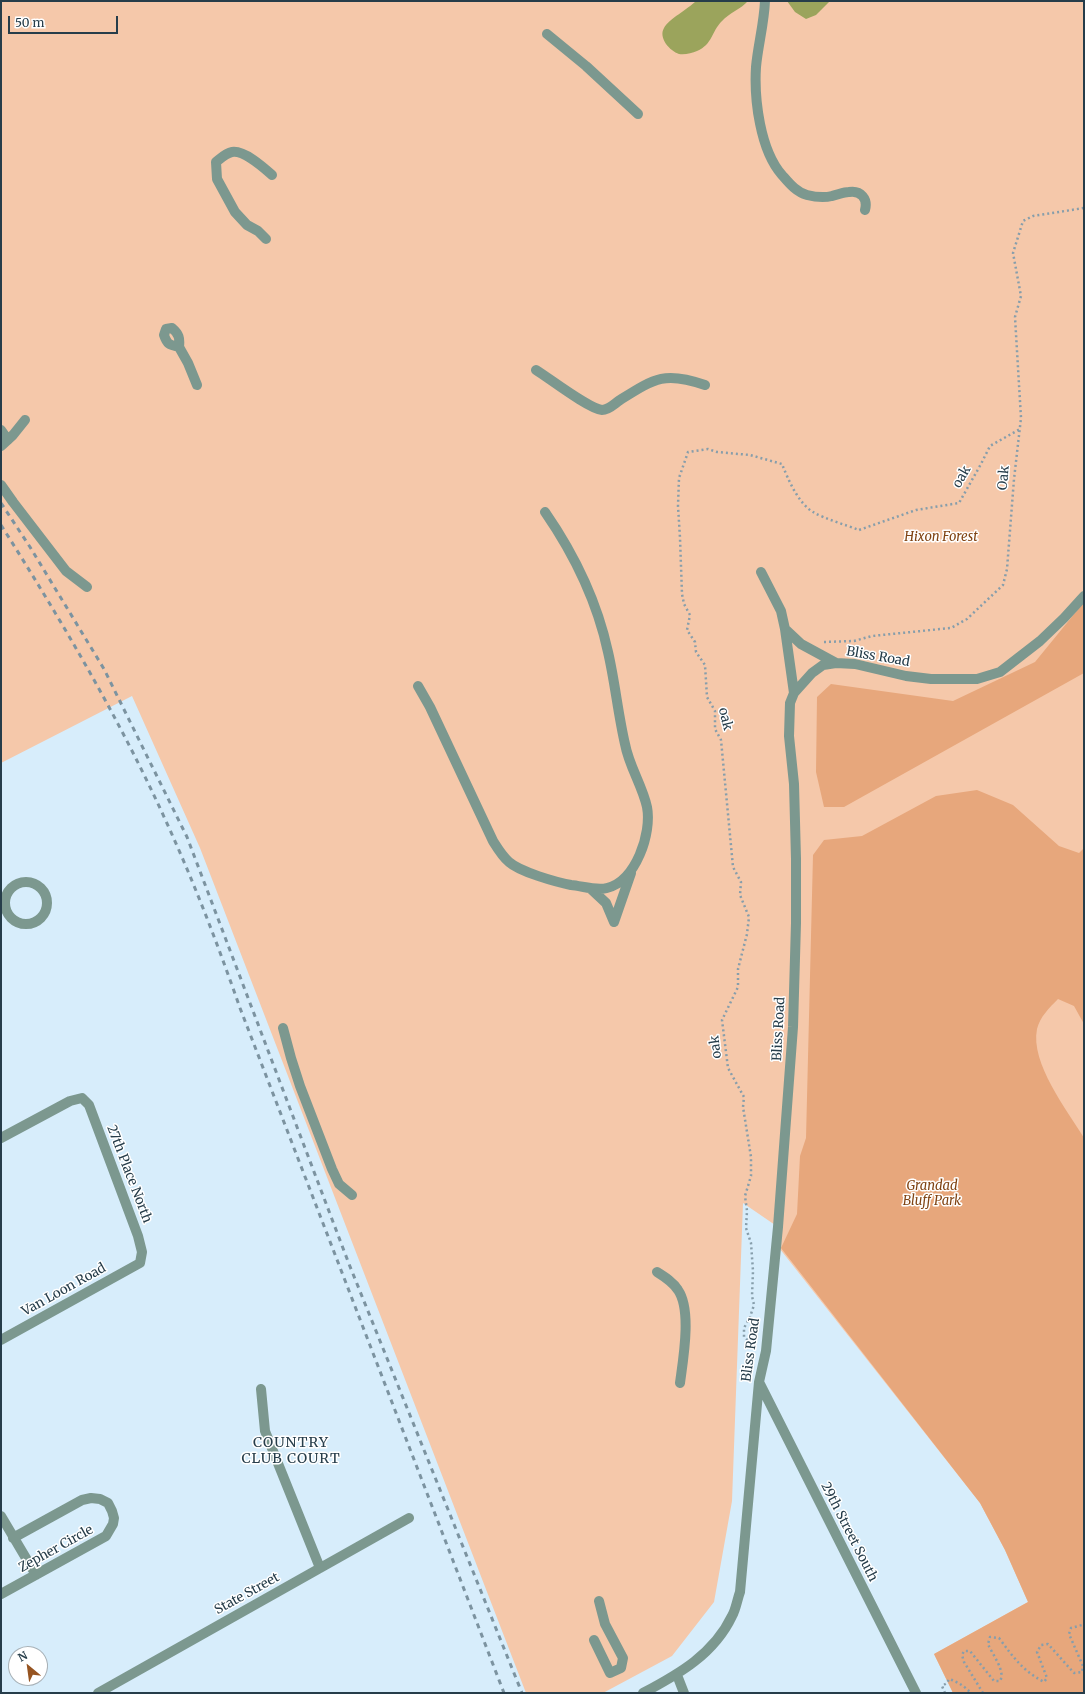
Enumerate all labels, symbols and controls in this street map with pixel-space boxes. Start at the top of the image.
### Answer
scale bar [10,8,120,34]
text: 50 m [15,15,44,30]
street label: oak [950,463,974,491]
street label: Oak [995,465,1013,491]
park label: Hixon Forest [904,529,978,545]
street label: Bliss Road [845,644,911,670]
street label: oak [715,706,735,732]
street label: Bliss Road [770,997,788,1061]
street label: oak [707,1035,725,1059]
street label: 27th Place North [103,1123,155,1225]
park label: Grandad Bluff Park [903,1178,961,1209]
street label: Van Loon Road [19,1260,109,1320]
street label: Bliss Road [739,1317,763,1383]
district label: COUNTRY CLUB COURT [241,1435,341,1468]
street label: 29th Street South [817,1480,881,1584]
street label: Zepher Circle [16,1522,96,1576]
street label: State Street [212,1570,282,1618]
north arrow [8,1646,48,1686]
text: N [15,1648,30,1665]

